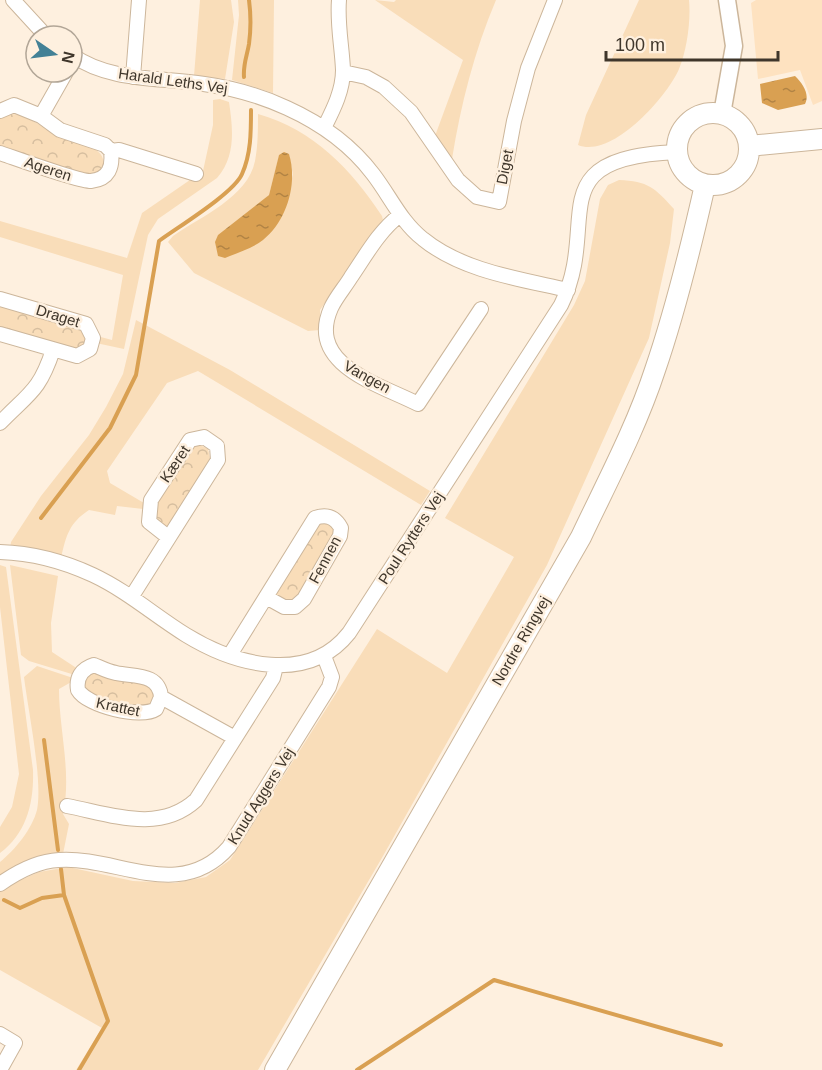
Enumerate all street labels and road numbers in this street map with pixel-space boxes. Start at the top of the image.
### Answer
street label: Harald Leths Vej [117,64,229,97]
street label: Diget [493,147,516,186]
street label: Ageren [23,153,74,184]
street label: Draget [34,301,83,330]
street label: Vangen [341,357,393,396]
street label: Kæret [156,441,194,485]
street label: Poul Rytters Vej [374,488,447,587]
street label: Fennen [305,533,344,586]
street label: Nordre Ringvej [488,593,553,688]
street label: Krattet [95,694,142,720]
street label: Knud Aggers Vej [224,744,297,847]

